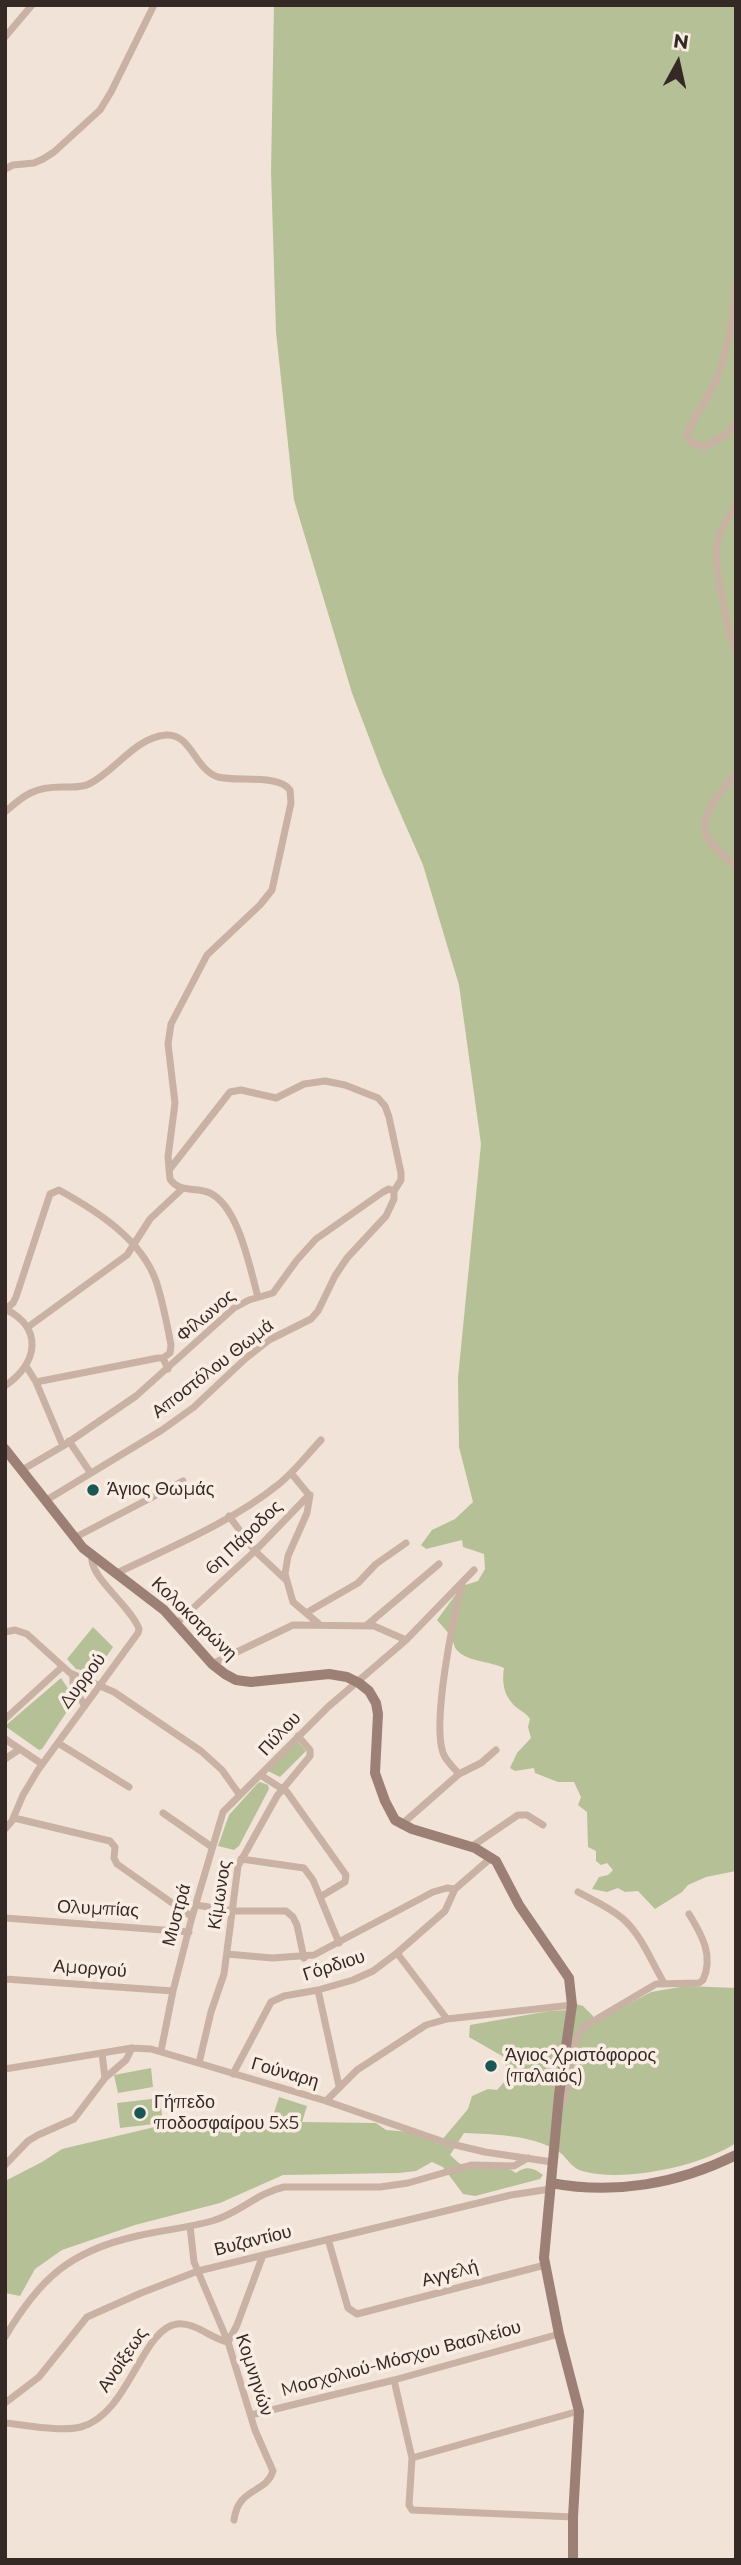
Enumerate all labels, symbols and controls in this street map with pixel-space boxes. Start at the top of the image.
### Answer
north arrow [643,28,713,98]
text: N [672,29,690,54]
street label: Φίλωνος [172,1285,240,1347]
street label: Αποστόλου Θωμά [148,1315,278,1423]
place label: Άγιος Θωμάς [107,1479,214,1501]
marker: Άγιος Θωμάς [85,1482,101,1498]
street label: 6η Πάροδος [201,1496,287,1580]
street label: Κολοκοτρώνη [147,1573,241,1665]
street label: Δυρρού [55,1649,111,1713]
street label: Πύλου [254,1707,306,1761]
street label: Κίμωνος [204,1859,236,1931]
street label: Μυστρά [158,1881,196,1949]
street label: Ολυμπίας [57,1896,139,1922]
street label: Γόρδιου [300,1946,368,1986]
street label: Αμοργού [53,1956,127,1982]
place label: Άγιος Χριστόφορος (παλαιός) [505,2045,656,2088]
street label: Γούναρη [249,2053,321,2093]
marker: Άγιος Χριστόφορος (παλαιός) [483,2058,499,2074]
place label: Γήπεδο ποδοσφαίρου 5x5 [154,2092,299,2134]
marker: Γήπεδο ποδοσφαίρου 5x5 [132,2105,148,2121]
street label: Βυζαντίου [212,2221,294,2261]
street label: Αγγελή [419,2256,481,2292]
street label: Mοσχολιού-Μόσχου Βασιλείου [278,2316,524,2402]
street label: Ανοίξεως [93,2323,153,2397]
street label: Κομνηνών [231,2331,277,2419]

